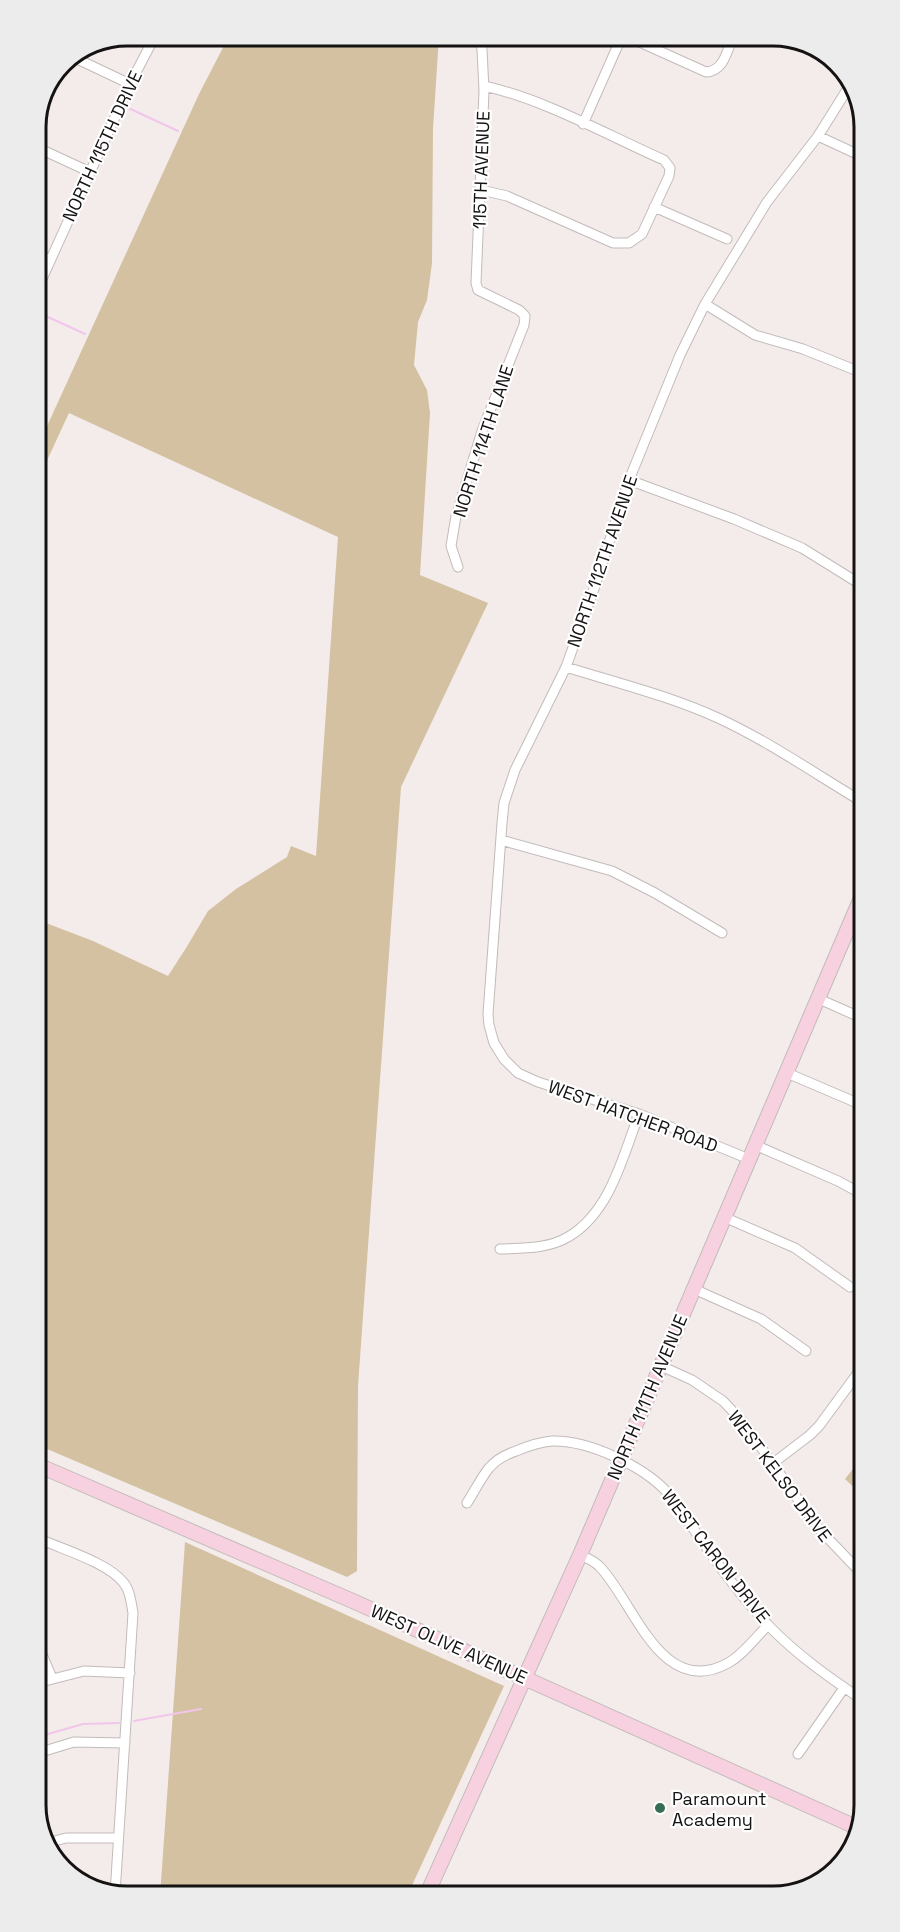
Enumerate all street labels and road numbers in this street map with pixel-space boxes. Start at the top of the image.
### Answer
street label: NORTH 115TH DRIVE [57,67,147,225]
street label: 115TH AVENUE [467,110,495,230]
street label: NORTH 114TH LANE [448,362,518,520]
street label: NORTH 112TH AVENUE [562,472,642,650]
street label: WEST HATCHER ROAD [545,1075,721,1157]
street label: NORTH 111TH AVENUE [602,1311,692,1483]
street label: WEST KELSO DRIVE [723,1406,837,1546]
street label: WEST CARON DRIVE [657,1485,775,1627]
street label: WEST OLIVE AVENUE [367,1599,531,1689]

